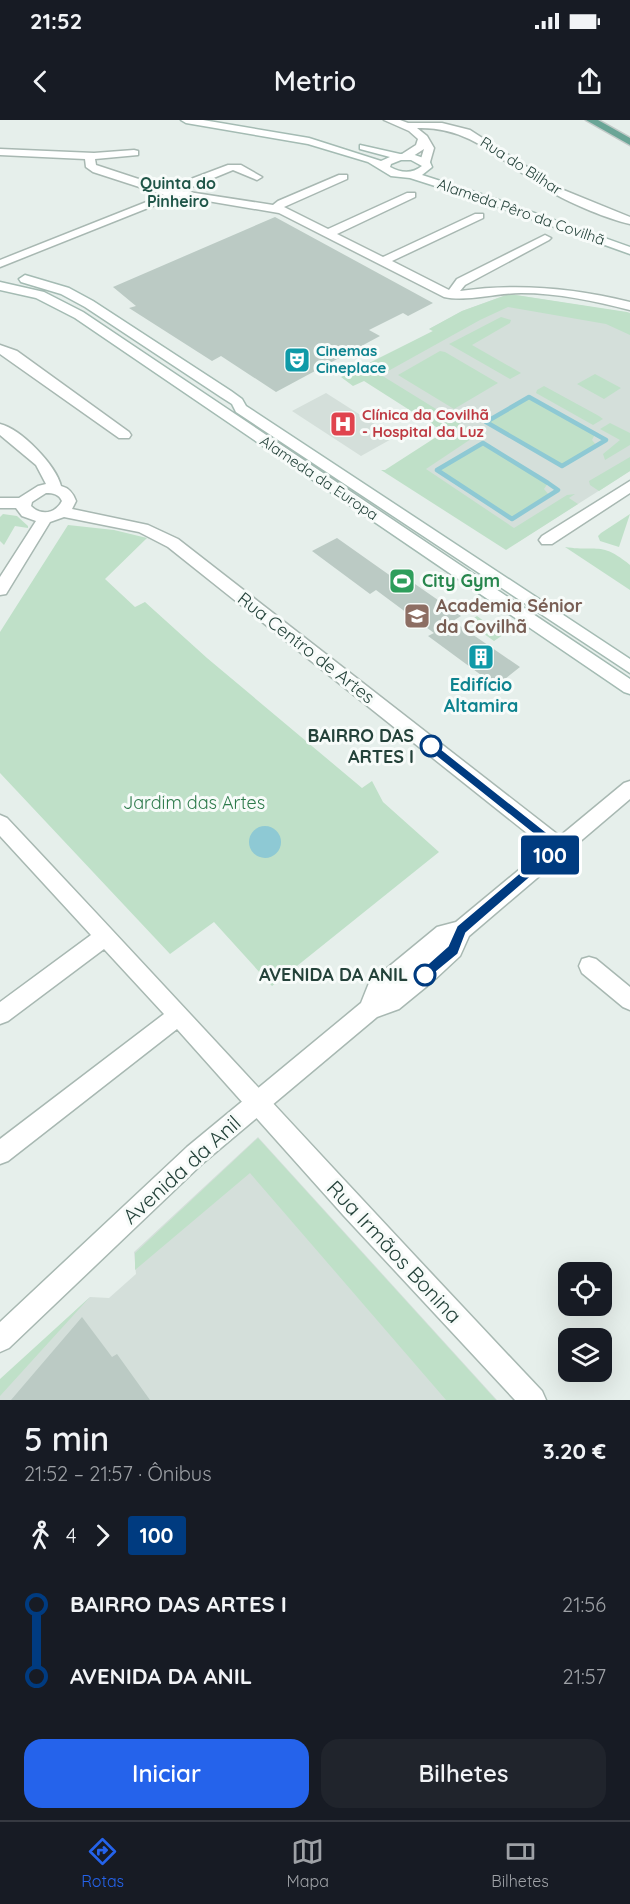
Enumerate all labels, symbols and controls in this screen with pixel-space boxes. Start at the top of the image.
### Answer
text: 21:52 [30,7,82,35]
text: Metrio [274,64,356,98]
icon: back [24,65,57,98]
icon: share [573,65,606,98]
street label: Rua do Bilhar [477,132,566,199]
district label: Quinta do Pinheiro [140,173,216,211]
street label: Alameda Pêro da Covilhã [435,174,607,249]
place label: Cinemas Cineplace [316,341,386,377]
theatre icon: Cinemas Cineplace [282,345,312,375]
place label: Clínica da Covilhã - Hospital da Luz [362,405,489,441]
hospital icon: Clínica da Covilhã - Hospital da Luz [328,409,358,439]
street label: Alameda da Europa [257,431,382,524]
sports icon: City Gym [387,566,417,596]
place label: City Gym [422,569,500,592]
street label: Rua Centro de Artes [233,587,380,708]
place label: Academia Sénior da Covilhã [436,594,583,638]
school or university icon: Academia Sénior da Covilhã [402,601,432,631]
building icon: Edifício Altamira [466,642,496,672]
place label: Edifício Altamira [444,673,518,717]
place label: BAIRRO DAS ARTES I [307,724,414,768]
marker: BAIRRO DAS ARTES I [420,735,442,757]
park label: Jardim das Artes [123,791,265,814]
line badge: 100 [516,836,584,874]
text: 100 [533,842,567,868]
place label: AVENIDA DA ANIL [259,963,408,986]
marker: AVENIDA DA ANIL [414,964,436,986]
street label: Avenida da Anil [117,1109,246,1229]
street label: Rua Irmãos Bonina [322,1175,468,1328]
map controls [558,1262,612,1382]
button: locate [558,1262,612,1316]
button: layers [558,1328,612,1382]
text: 5 min [24,1418,109,1459]
text: 3.20 € [543,1437,606,1465]
text: 21:52 – 21:57 · Ônibus [24,1461,212,1486]
icon: walk [24,1519,57,1552]
icon: forward [86,1519,119,1552]
text: 100 [140,1522,174,1548]
text: 4 [66,1523,77,1548]
text: BAIRRO DAS ARTES I [70,1590,287,1618]
text: 21:56 [562,1592,606,1617]
text: AVENIDA DA ANIL [70,1662,252,1690]
text: 21:57 [563,1664,606,1689]
button: Iniciar [24,1739,309,1808]
button: Bilhetes [321,1739,606,1808]
tab: Rotas [81,1835,124,1891]
tab: Mapa [287,1835,329,1891]
tab: Bilhetes [491,1835,549,1891]

